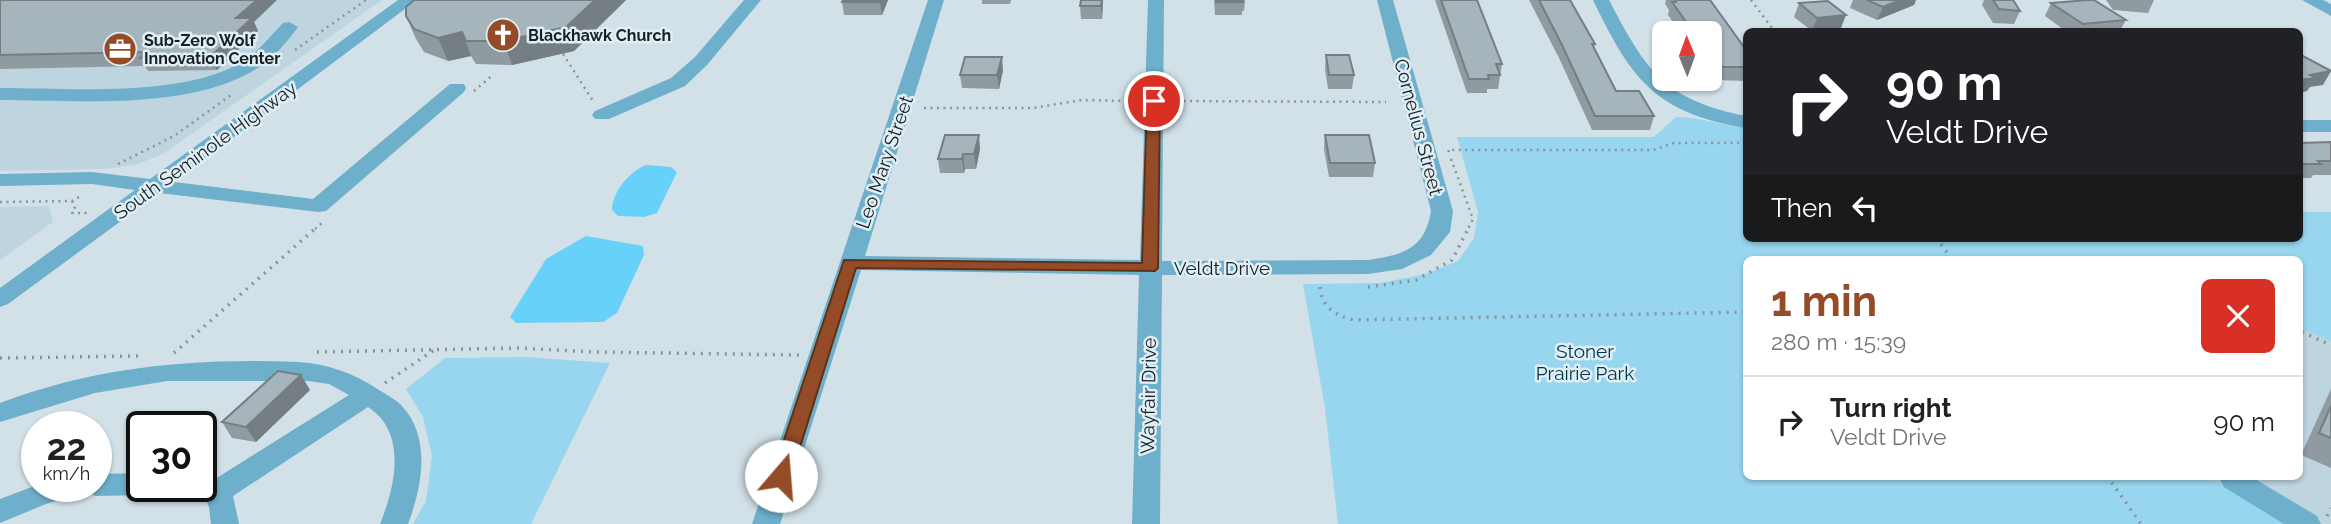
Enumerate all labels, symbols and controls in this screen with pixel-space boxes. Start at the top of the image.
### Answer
church icon: Blackhawk Church [484,16,522,54]
north arrow [1652,21,1722,91]
map controls [1652,21,1722,91]
place label: Blackhawk Church [528,26,671,45]
office icon: Sub-Zero Wolf Innovation Center [101,30,139,68]
place label: Sub-Zero Wolf Innovation Center [144,31,280,68]
text: 90 m [1886,54,2002,111]
street label: Cornelius Street [1390,56,1448,198]
icon: right [1771,56,1862,147]
pin [1124,71,1184,131]
street label: South Seminole Highway [109,76,301,224]
icon: arrive [1135,82,1173,120]
street label: Leo Mary Street [851,92,917,231]
text: Veldt Drive [1886,113,2048,150]
icon: left [1846,189,1884,227]
text: Then [1771,193,1832,223]
street label: Veldt Drive [1174,257,1270,279]
text: 1 min [1771,277,1877,326]
button: close [2201,279,2275,353]
text: 280 m · 15:39 [1771,328,1906,355]
street label: Wayfair Drive [1136,338,1160,454]
park label: Stoner Prairie Park [1536,340,1634,384]
text: Turn right [1830,393,1951,423]
icon: right [1771,403,1809,441]
text: 90 m [2213,407,2275,437]
speed limit sign: 30 [126,411,217,502]
text: Veldt Drive [1830,423,1947,450]
text: 22 [47,427,86,468]
position arrow [744,439,818,513]
text: km/h [43,463,90,484]

